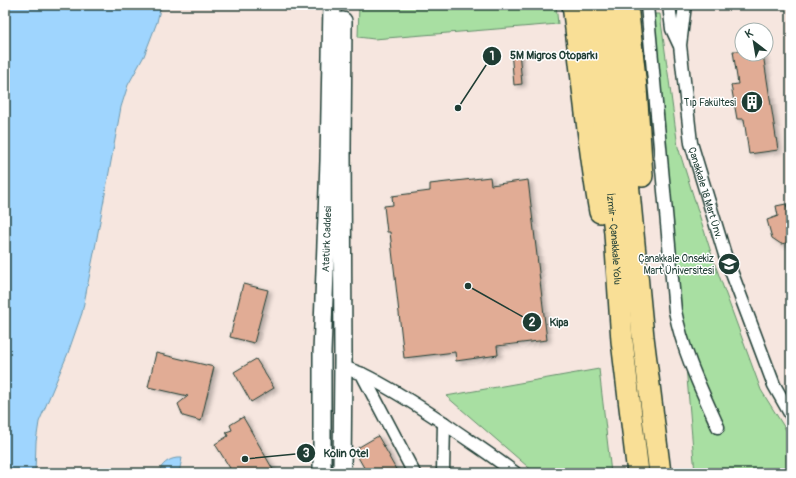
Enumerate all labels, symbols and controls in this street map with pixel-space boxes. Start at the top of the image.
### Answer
north arrow [734,22,774,62]
text: K [743,26,756,41]
callout: 5M Migros Otoparkı [482,44,606,67]
text: 1 [490,49,494,64]
text: 5M Migros Otoparkı [510,49,598,62]
building icon: Tıp Fakültesi [739,89,765,115]
place label: Tıp Fakültesi [684,97,736,109]
street label: Çanakkale 18 Mart Ünv. [686,146,725,241]
street label: İzmir - Çanakkale Yolu [604,192,623,285]
street label: Atatürk Caddesi [320,206,334,272]
school or university icon: Çanakkale Onsekiz Mart Üniversitesi [716,251,742,277]
place label: Çanakkale Onsekiz Mart Üniversitesi [638,253,714,277]
callout: Kipa [522,310,577,333]
text: 2 [529,315,536,330]
text: Kipa [550,316,568,329]
callout: Kolin Otel [296,441,377,464]
text: 3 [303,446,310,461]
text: Kolin Otel [323,447,369,460]

